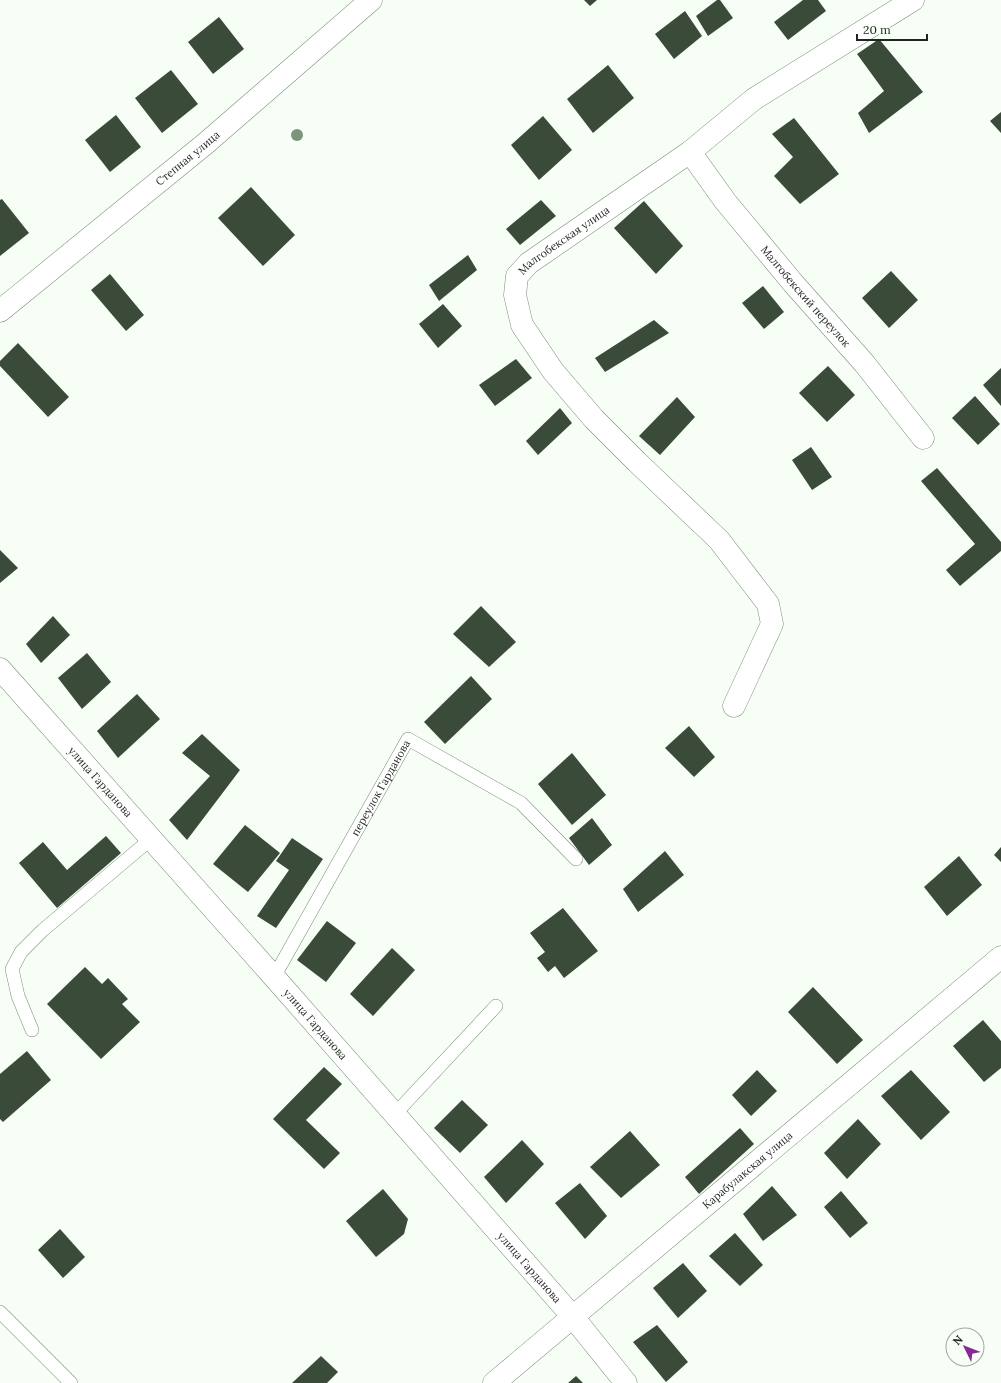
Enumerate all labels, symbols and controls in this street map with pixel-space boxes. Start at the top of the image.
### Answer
scale bar [857,16,927,42]
text: 20 m [863,22,891,37]
street label: Степная улица [153,127,223,189]
street label: Малгобекская улица [515,202,612,277]
street label: Малгобекский переулок [758,243,853,350]
street label: переулок Гарданова [348,737,413,838]
street label: улица Гарданова [65,744,136,820]
street label: улица Гарданова [281,986,351,1063]
street label: Карабулакская улица [700,1128,796,1212]
street label: улица Гарданова [495,1229,565,1306]
north arrow [945,1327,985,1367]
text: N [950,1332,966,1348]

